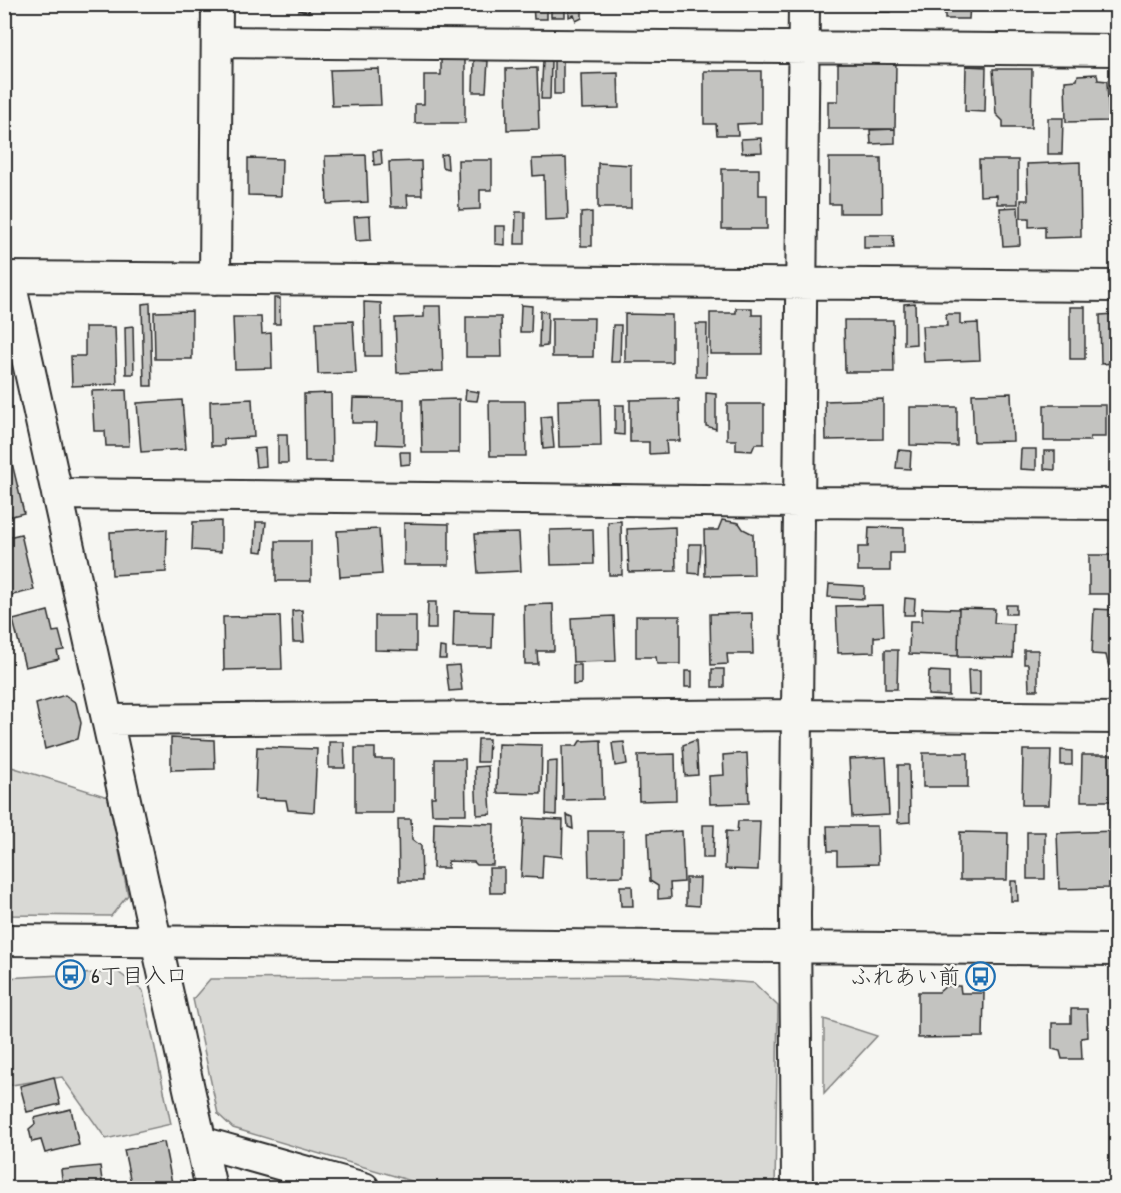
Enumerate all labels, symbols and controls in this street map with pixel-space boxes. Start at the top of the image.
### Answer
bus stop icon: 6丁目入口 [54,959,86,991]
place label: 6丁目入口 [91,960,188,990]
bus stop icon: ふれあい前 [965,960,997,992]
place label: ふれあい前 [850,961,960,991]

